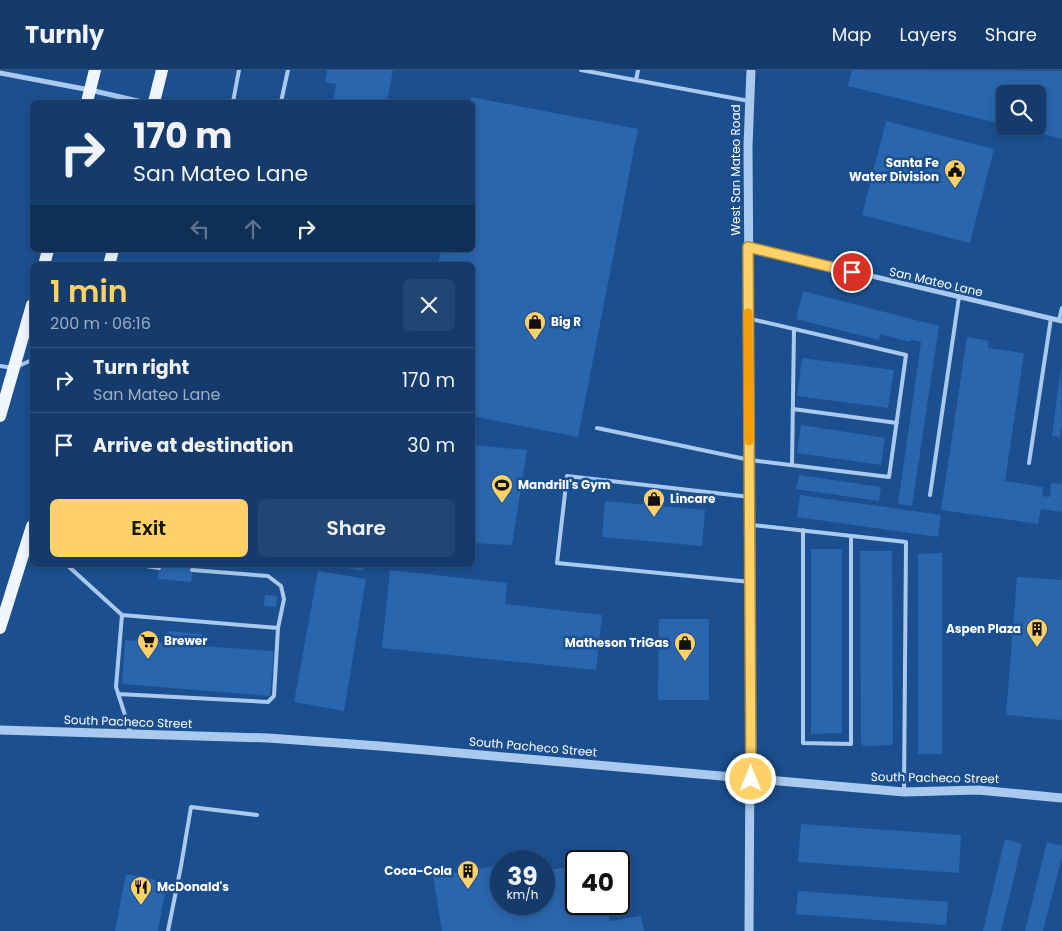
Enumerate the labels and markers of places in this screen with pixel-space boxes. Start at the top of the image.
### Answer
place label: Santa Fe Water Division [849,154,940,185]
public building icon: Santa Fe Water Division [943,158,967,189]
pin [831,251,873,293]
shop icon: Big R [523,310,547,341]
place label: Big R [551,313,581,330]
sports icon: Mandrill's Gym [490,473,514,504]
place label: Mandrill's Gym [518,476,611,493]
shop icon: Lincare [642,487,666,518]
place label: Lincare [670,490,716,507]
building icon: Aspen Plaza [1025,617,1049,648]
place label: Aspen Plaza [946,620,1021,637]
supermarket icon: Brewer [136,629,160,660]
shop icon: Matheson TriGas [673,631,697,662]
place label: Brewer [164,632,207,649]
place label: Matheson TriGas [565,634,669,651]
building icon: Coca-Cola [456,859,480,890]
place label: Coca-Cola [384,862,452,879]
restaurant icon: McDonald's [129,875,153,906]
place label: McDonald's [157,878,229,895]

